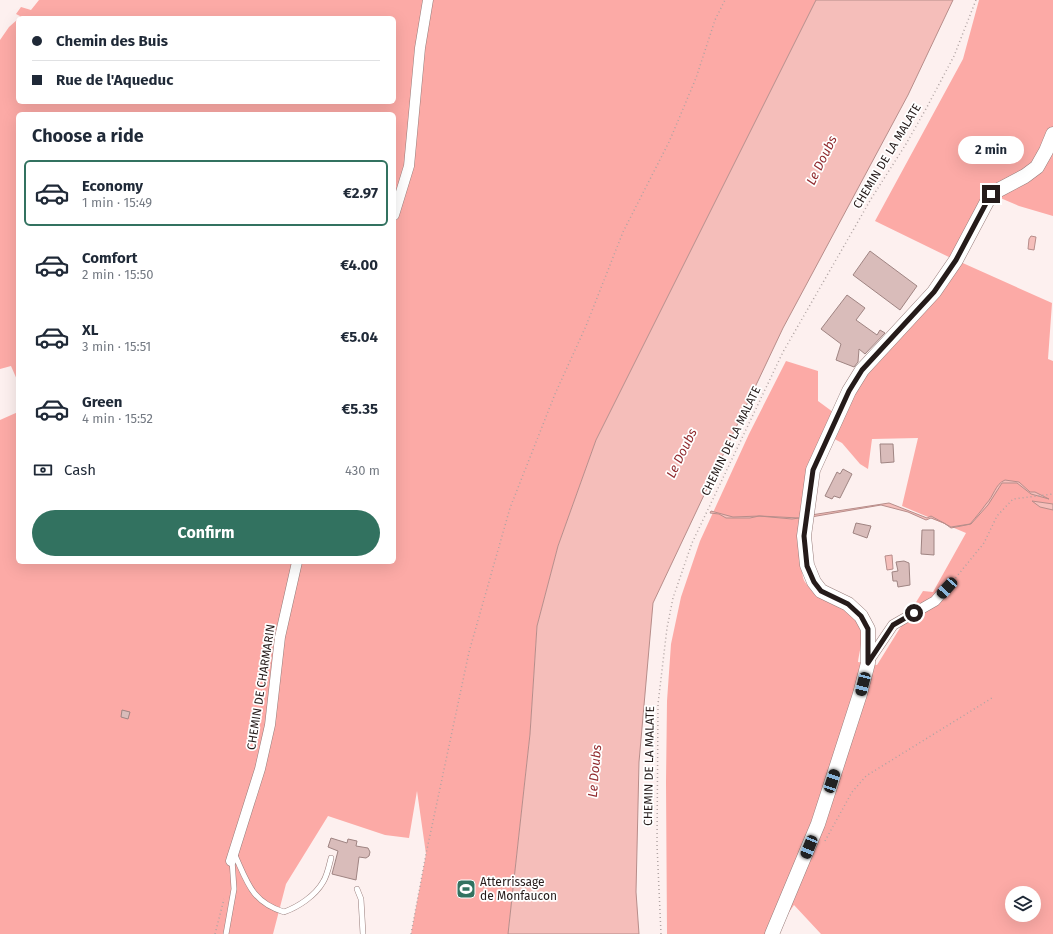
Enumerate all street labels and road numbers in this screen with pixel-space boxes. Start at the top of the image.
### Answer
street label: CHEMIN DE LA MALATE [850,101,924,211]
street label: CHEMIN DE LA MALATE [698,384,764,498]
street label: CHEMIN DE CHARMARIN [244,623,278,751]
street label: CHEMIN DE LA MALATE [641,706,657,826]

